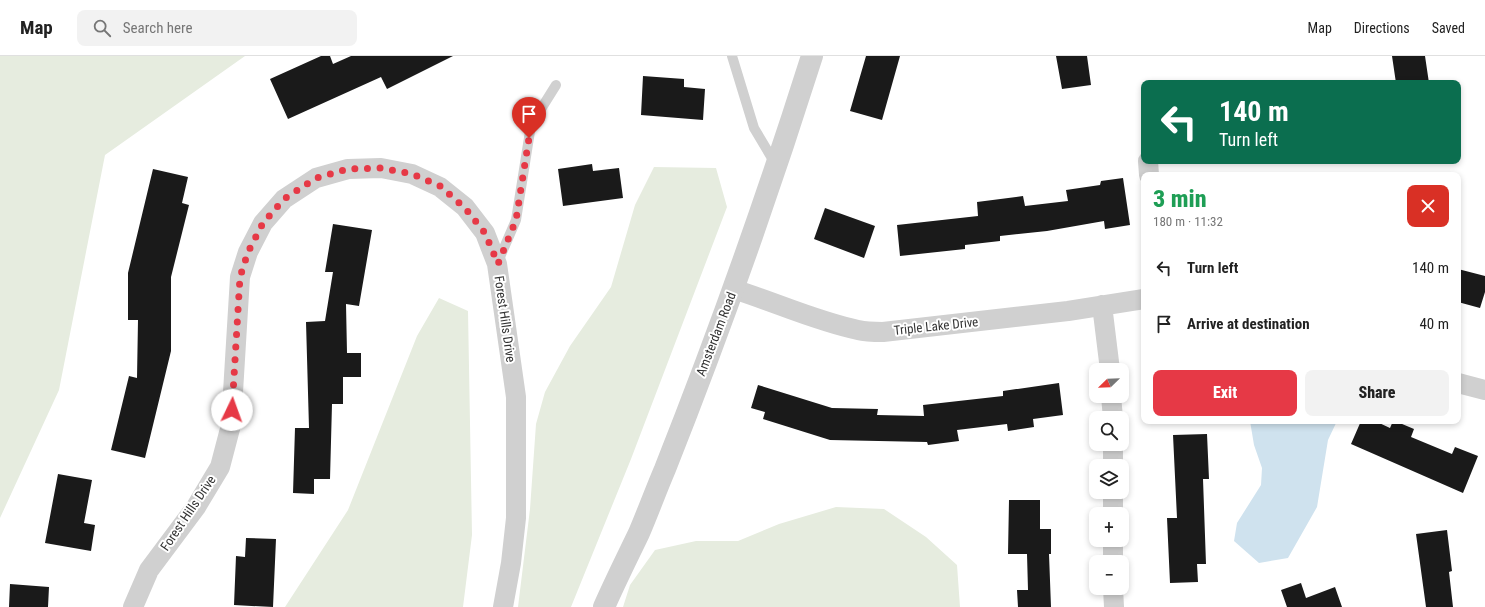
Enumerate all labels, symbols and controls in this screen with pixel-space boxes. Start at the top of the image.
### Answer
search box [77,10,357,46]
text: Map [20,16,53,39]
icon: search [91,17,113,39]
text: Search here [123,19,193,37]
text: Map [1308,20,1332,36]
text: Directions [1354,20,1410,36]
text: Saved [1432,20,1465,36]
text: 140 m [1219,95,1289,128]
icon: left [1153,96,1205,148]
pin [512,97,546,138]
icon: arrive [518,103,540,125]
text: Turn left [1219,129,1278,150]
text: 3 min [1153,185,1207,213]
button: close [1407,185,1449,227]
text: 180 m · 11:32 [1153,214,1223,229]
icon: left [1153,257,1175,279]
text: Turn left [1187,259,1238,277]
text: 140 m [1412,259,1449,277]
street label: Forest Hills Drive [492,275,518,363]
street label: Amsterdam Road [693,290,739,378]
icon: arrive [1153,313,1175,335]
street label: Triple Lake Drive [893,314,979,338]
text: Arrive at destination [1187,315,1310,333]
text: 40 m [1419,315,1449,333]
north arrow [1089,363,1129,403]
map controls [1089,363,1129,595]
button: Exit [1153,370,1297,416]
button: Share [1305,370,1449,416]
position arrow [211,389,253,431]
button: search [1089,411,1129,451]
button: layers [1089,459,1129,499]
street label: Forest Hills Drive [157,473,219,553]
button: + [1089,507,1129,547]
button: − [1089,555,1129,595]

